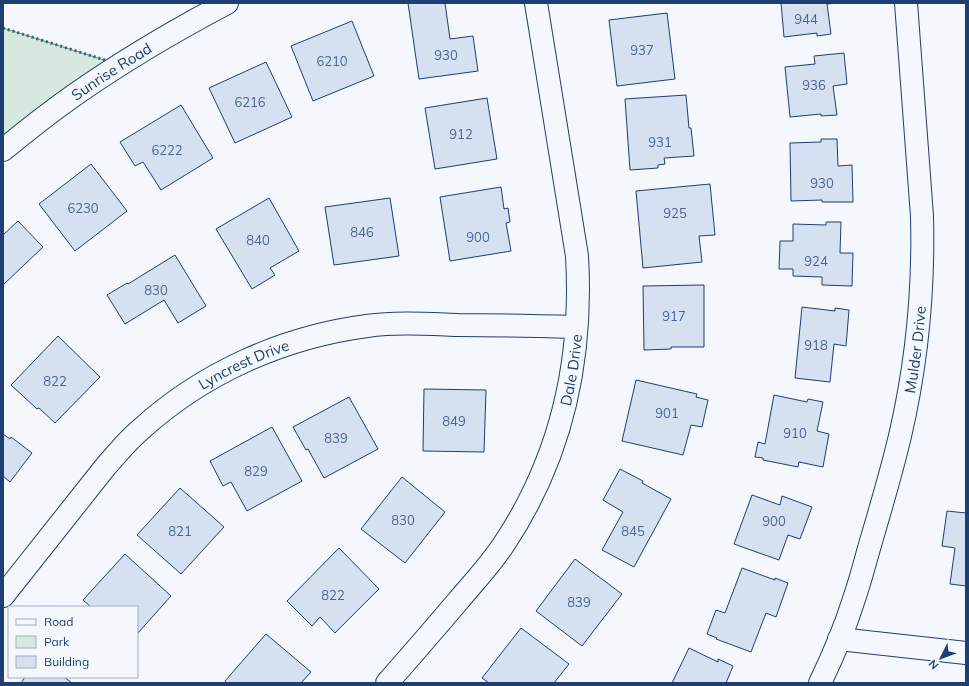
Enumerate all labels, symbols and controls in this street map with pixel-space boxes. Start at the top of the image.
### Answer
house number: 944 [794,11,818,27]
street label: Sunrise Road [67,38,155,104]
house number: 937 [630,42,654,58]
house number: 930 [434,47,458,63]
house number: 6210 [316,53,348,69]
house number: 936 [802,77,826,93]
house number: 6216 [234,94,266,110]
house number: 912 [449,126,473,142]
house number: 931 [648,134,672,150]
house number: 6222 [151,142,183,158]
house number: 930 [810,175,834,191]
house number: 6230 [67,200,99,216]
house number: 925 [663,205,687,221]
house number: 846 [350,224,374,240]
house number: 900 [466,229,490,245]
house number: 840 [246,232,270,248]
house number: 924 [804,253,828,269]
house number: 830 [144,282,168,298]
street label: Mulder Drive [900,305,929,395]
house number: 917 [662,308,686,324]
street label: Dale Drive [555,333,586,407]
street label: Lyncrest Drive [195,335,291,393]
house number: 918 [804,337,828,353]
house number: 822 [43,373,67,389]
house number: 901 [655,405,679,421]
house number: 849 [442,413,466,429]
house number: 910 [783,425,807,441]
house number: 839 [324,430,348,446]
house number: 829 [244,463,268,479]
house number: 830 [391,512,415,528]
house number: 900 [762,513,786,529]
house number: 821 [168,523,192,539]
house number: 845 [621,523,645,539]
house number: 822 [321,587,345,603]
house number: 839 [567,594,591,610]
legend [8,606,138,678]
text: Road [44,614,73,629]
text: Park [44,634,70,649]
north arrow [921,638,961,678]
text: Building [44,654,89,669]
text: N [926,657,942,672]

